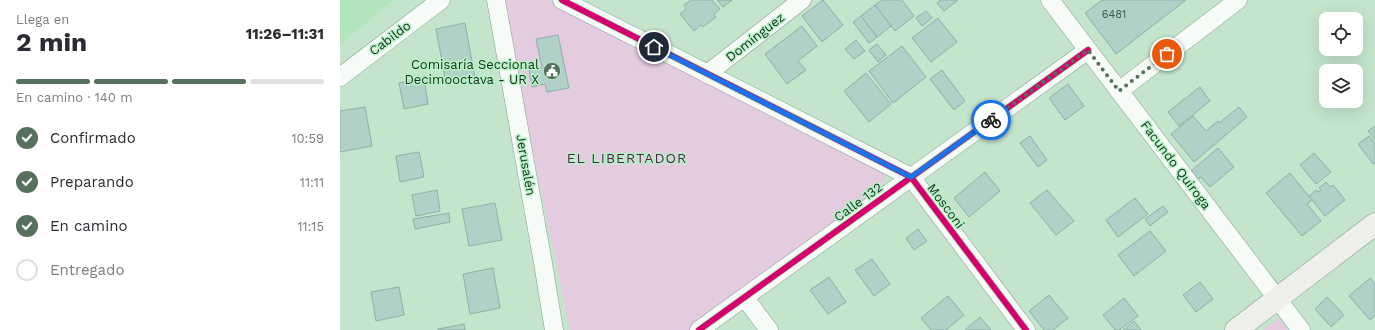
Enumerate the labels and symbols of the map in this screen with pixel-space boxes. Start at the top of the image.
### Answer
house number: 6481 [1102,8,1126,21]
street label: Domínguez [723,9,787,65]
street label: Cabildo [366,18,414,58]
pin [637,30,671,64]
pin [1150,37,1184,71]
place label: Comisaría Seccional Decimooctava - UR X [404,57,539,87]
public building icon: Comisaría Seccional Decimooctava - UR X [542,61,562,81]
courier [971,100,1011,140]
street label: Facundo Quiroga [1138,118,1214,213]
street label: Jerusalén [513,133,539,197]
district label: EL LIBERTADOR [567,150,687,166]
street label: Calle 132 [831,179,885,225]
street label: Mosconi [924,181,968,231]

